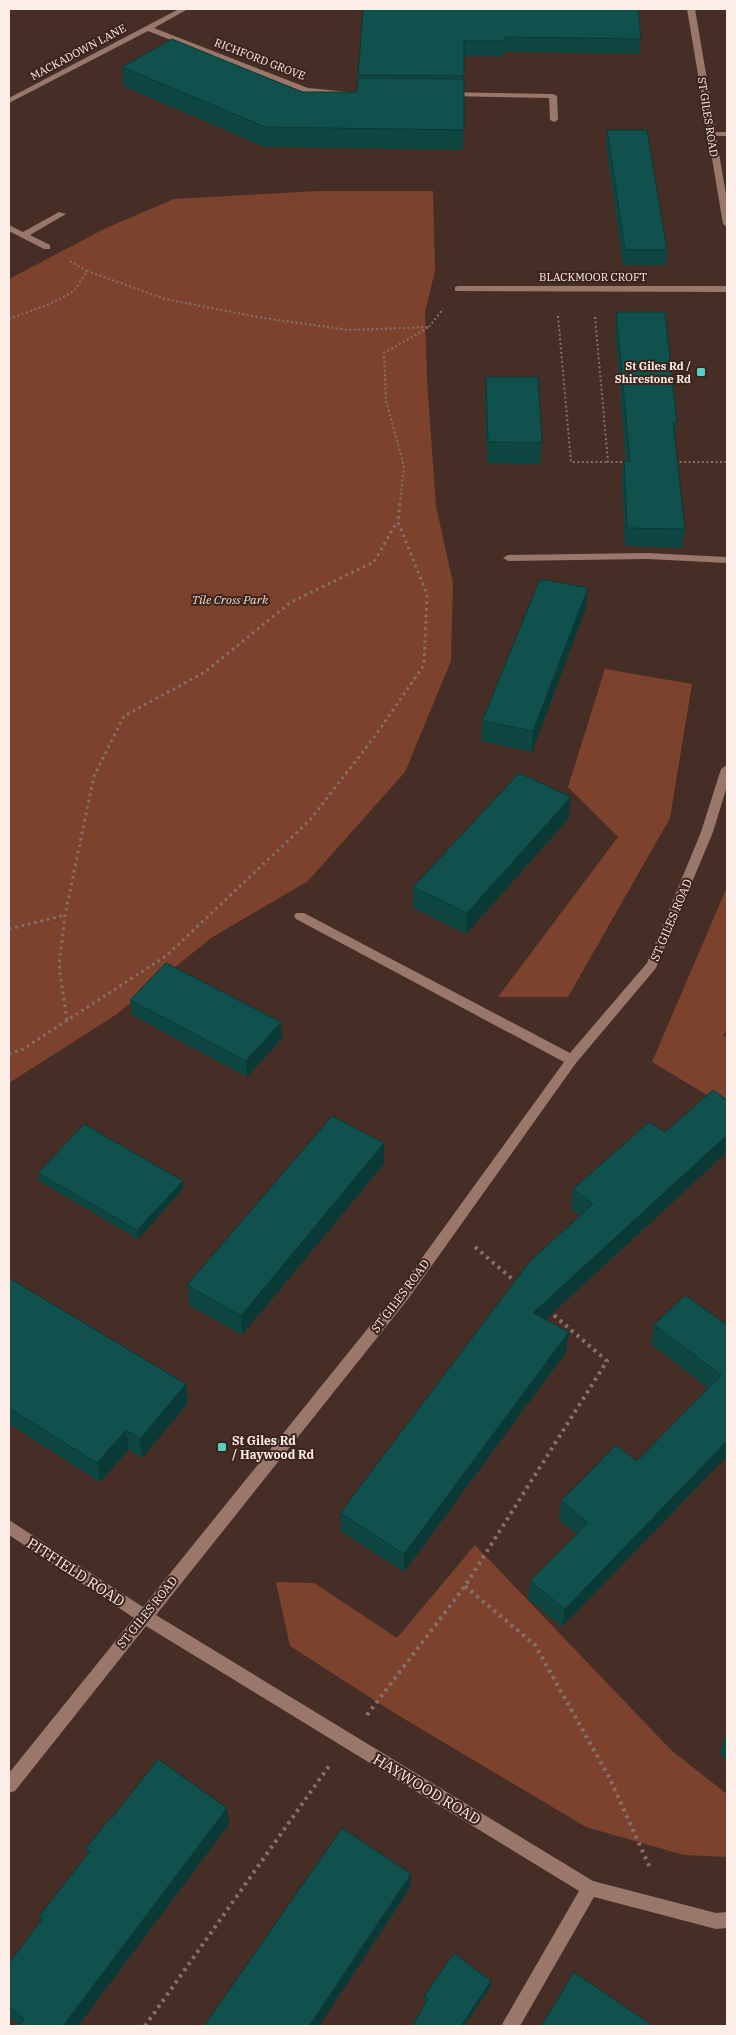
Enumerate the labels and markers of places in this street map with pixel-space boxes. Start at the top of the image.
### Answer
place label: St Giles Rd / Shirestone Rd [615,359,691,386]
marker: St Giles Rd / Shirestone Rd [695,366,707,378]
place label: St Giles Rd / Haywood Rd [232,1433,315,1462]
marker: St Giles Rd / Haywood Rd [216,1441,228,1453]

